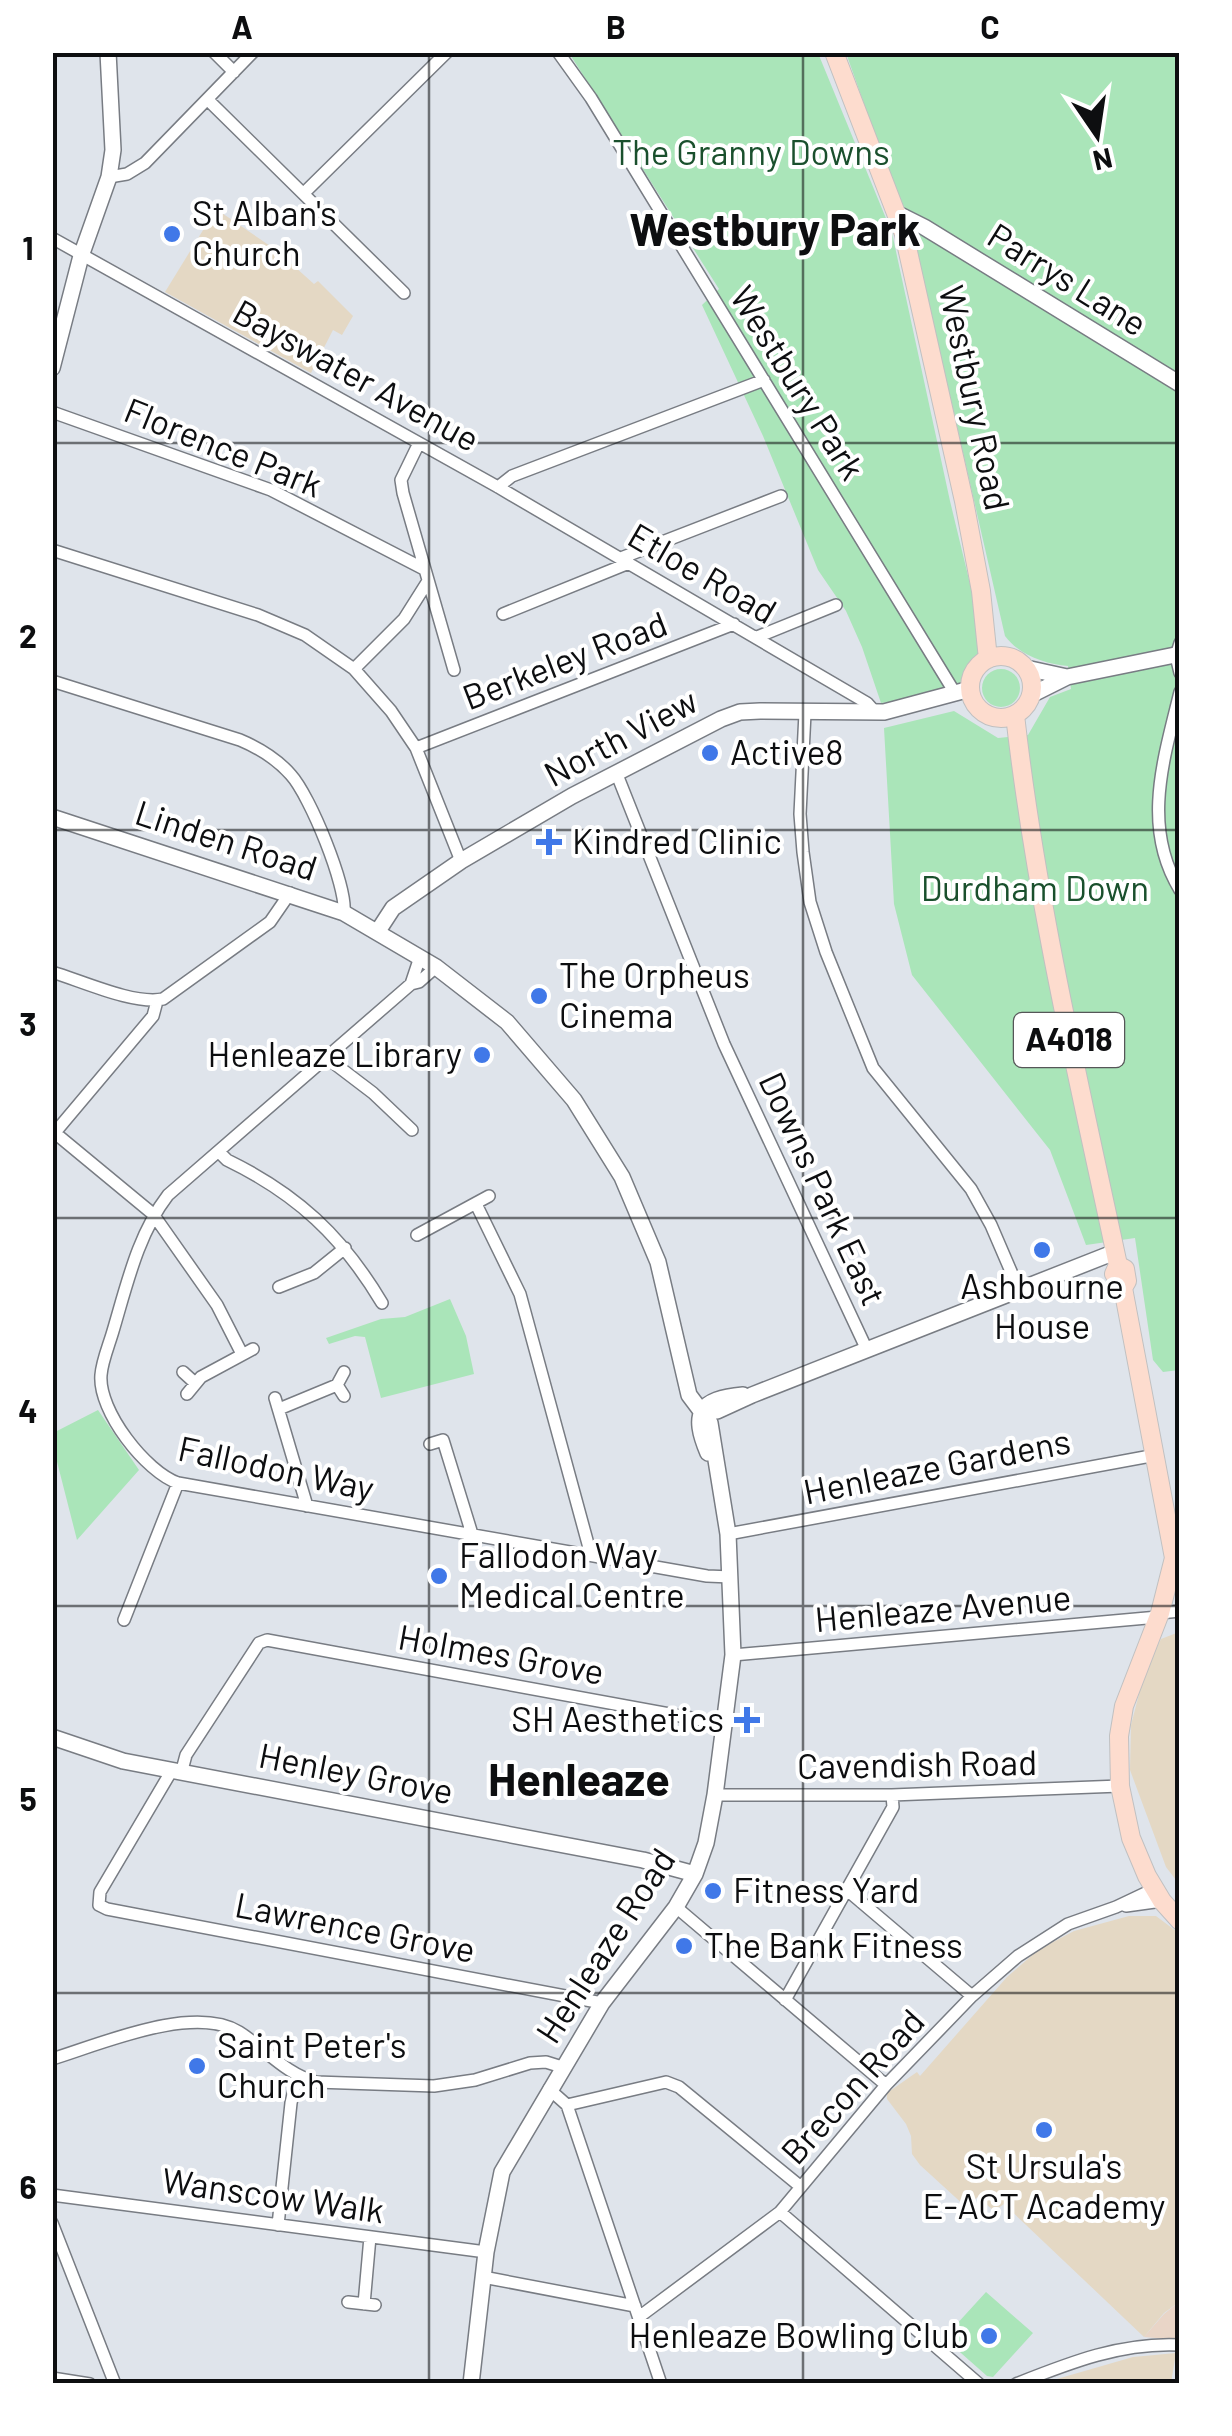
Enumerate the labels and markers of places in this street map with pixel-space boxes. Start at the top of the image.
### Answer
place label: St Alban's Church [192,191,337,273]
marker: St Alban's Church [161,223,183,245]
place label: Active8 [730,730,844,772]
marker: Active8 [699,742,721,764]
place label: Kindred Clinic [572,819,782,861]
marker: Kindred Clinic [536,829,562,855]
place label: The Orpheus Cinema [559,953,750,1035]
marker: The Orpheus Cinema [528,985,550,1007]
place label: Henleaze Library [208,1032,462,1074]
marker: Henleaze Library [471,1044,493,1066]
marker: Ashbourne House [1031,1239,1053,1261]
place label: Ashbourne House [960,1264,1124,1346]
place label: Fallodon Way Medical Centre [459,1533,685,1615]
marker: Fallodon Way Medical Centre [428,1565,450,1587]
place label: SH Aesthetics [511,1697,724,1739]
marker: SH Aesthetics [734,1707,760,1733]
place label: Fitness Yard [733,1868,919,1910]
marker: Fitness Yard [702,1880,724,1902]
place label: The Bank Fitness [704,1923,963,1965]
marker: The Bank Fitness [673,1935,695,1957]
place label: Saint Peter's Church [217,2023,407,2105]
marker: Saint Peter's Church [186,2055,208,2077]
marker: St Ursula's E-ACT Academy [1033,2119,1055,2141]
place label: St Ursula's E-ACT Academy [922,2144,1166,2226]
place label: Henleaze Bowling Club [629,2313,969,2355]
marker: Henleaze Bowling Club [978,2325,1000,2347]

